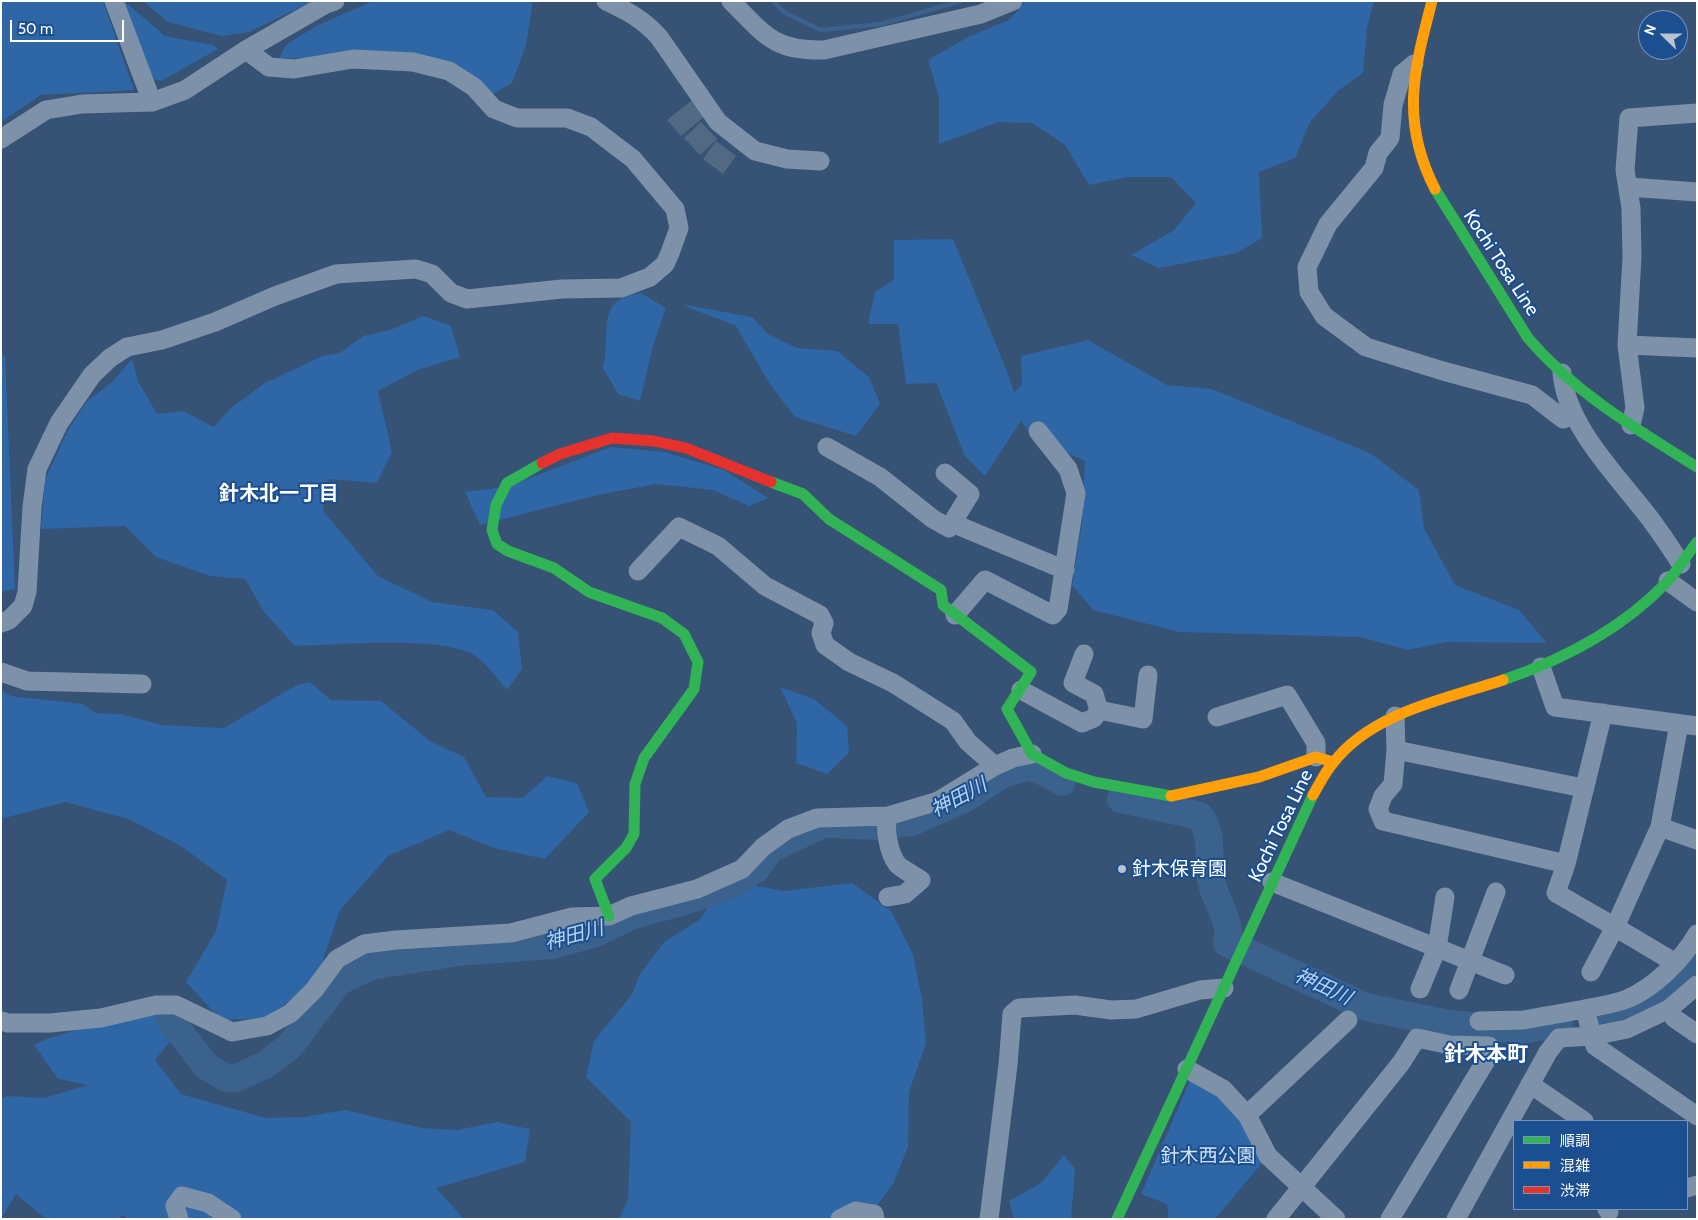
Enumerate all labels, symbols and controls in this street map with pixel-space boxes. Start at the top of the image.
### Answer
scale bar [12,10,126,42]
north arrow [1638,10,1688,60]
text: 50 m [18,20,53,38]
text: N [1640,22,1660,38]
street label: Kochi Tosa Line [1458,206,1544,320]
district label: 針木北一丁目 [219,482,339,506]
street label: Kochi Tosa Line [1244,766,1318,886]
water label: 神田川 [927,773,991,823]
place label: 針木保育園 [1132,858,1227,880]
marker: 針木保育園 [1116,863,1128,875]
water label: 神田川 [542,917,606,955]
water label: 神田川 [1291,963,1355,1011]
district label: 針木本町 [1444,1042,1528,1068]
legend [1513,1120,1688,1210]
text: 順調 [1560,1132,1590,1150]
park label: 針木西公園 [1161,1145,1255,1167]
text: 混雑 [1560,1157,1590,1175]
text: 渋滞 [1560,1182,1590,1200]

